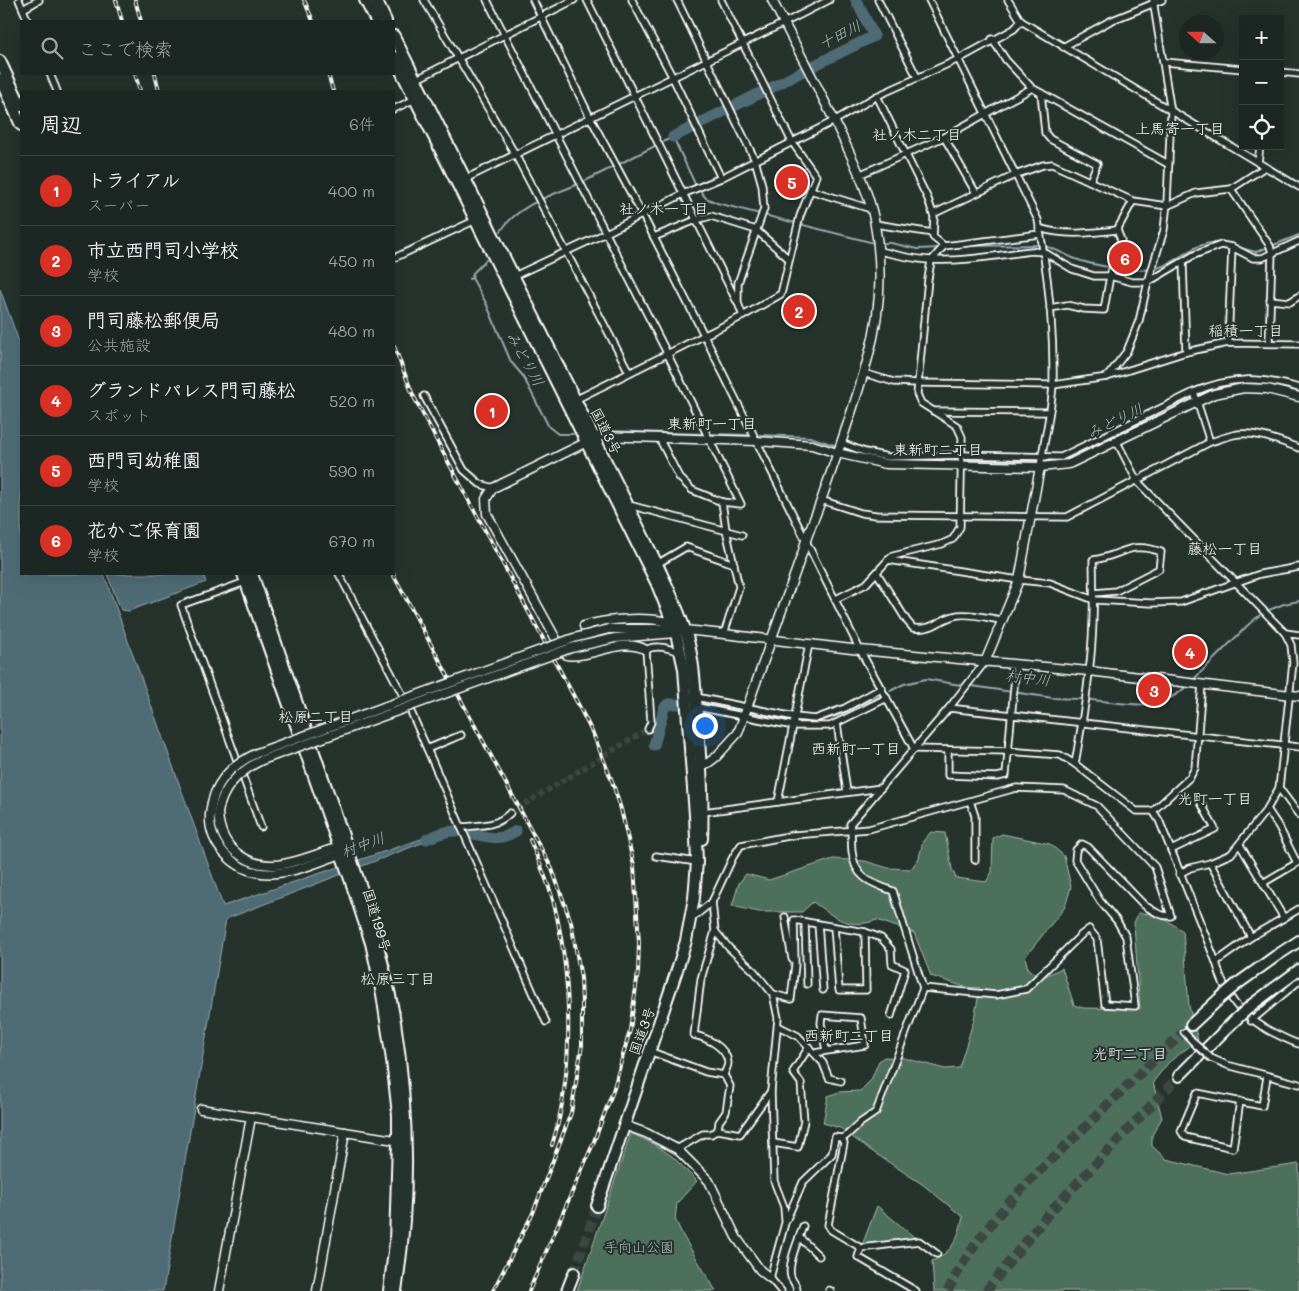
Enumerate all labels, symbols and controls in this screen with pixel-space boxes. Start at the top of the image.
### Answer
water label: 十田川 [815,15,864,53]
north arrow [1179,15,1224,60]
map controls [1239,15,1284,150]
button: + [1239,15,1284,60]
search box [20,20,395,75]
icon: search [38,34,66,62]
text: ここで検索 [78,36,173,61]
button: − [1239,60,1284,105]
button: locate [1239,105,1284,150]
text: 周辺 [40,110,82,137]
text: 6件 [349,113,375,134]
district label: 上馬寄一丁目 [1135,118,1225,138]
district label: 社ノ木二丁目 [872,124,962,144]
pin: 5 [776,163,808,201]
text: トライアル [87,167,180,192]
text: 1 [52,180,60,201]
text: 400 m [328,180,375,201]
text: スーパー [87,194,150,215]
district label: 社ノ木一丁目 [619,198,709,218]
text: 市立西門司小学校 [87,237,239,262]
pin: 6 [1109,239,1141,277]
text: 2 [52,250,60,271]
text: 450 m [329,250,375,271]
text: 学校 [87,264,119,285]
pin: 2 [783,292,815,330]
text: 門司藤松郵便局 [87,307,220,332]
text: 3 [51,320,61,341]
text: 480 m [328,320,375,341]
district label: 稲積一丁目 [1208,320,1284,340]
water label: みどり川 [503,327,549,390]
text: 公共施設 [87,334,151,355]
text: グランドパレス門司藤松 [87,377,296,402]
text: 4 [51,390,61,411]
text: 520 m [329,390,375,411]
pin: 1 [476,392,508,430]
water label: みどり川 [1083,398,1146,442]
text: スポット [87,404,151,425]
street label: 国道3号 [587,404,626,457]
district label: 東新町一丁目 [667,413,757,433]
district label: 東新町二丁目 [893,439,983,459]
text: 西門司幼稚園 [87,447,201,472]
text: 5 [51,460,61,481]
text: 590 m [328,460,375,481]
text: 学校 [87,474,119,495]
text: 花かご保育園 [87,517,201,542]
text: 6 [51,530,61,551]
text: 670 m [329,530,375,551]
district label: 藤松一丁目 [1187,538,1263,558]
text: 学校 [87,544,119,565]
pin: 4 [1174,633,1206,671]
water label: 村中川 [1005,664,1052,690]
pin: 3 [1138,671,1170,709]
district label: 松原二丁目 [278,706,354,726]
your location [692,713,718,739]
district label: 西新町一丁目 [811,738,901,758]
district label: 光町一丁目 [1177,788,1253,808]
water label: 村中川 [338,827,387,861]
street label: 国道199号 [359,886,396,954]
district label: 松原三丁目 [360,968,436,988]
street label: 国道3号 [624,1004,659,1058]
district label: 西新町二丁目 [804,1025,894,1045]
district label: 光町二丁目 [1092,1043,1168,1063]
park label: 手向山公園 [604,1237,674,1256]

